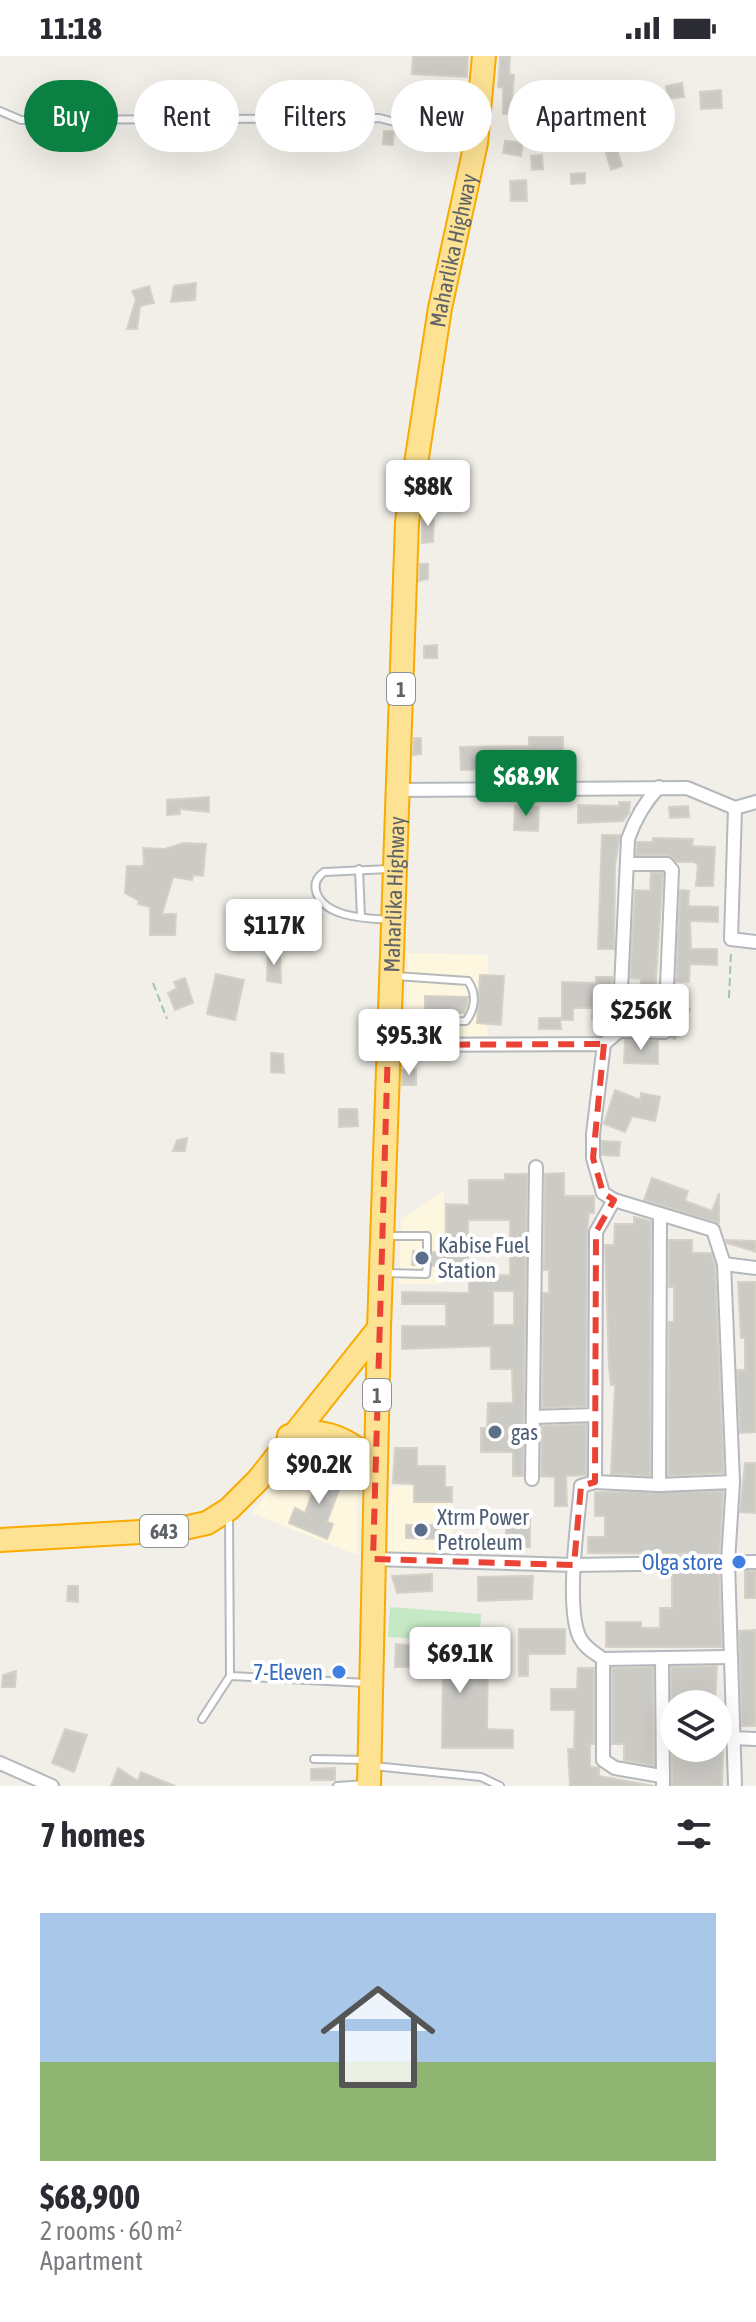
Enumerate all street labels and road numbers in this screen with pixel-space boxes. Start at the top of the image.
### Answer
street label: Maharlika Highway [424,171,482,329]
road number: 1 [387,673,415,705]
street label: Maharlika Highway [378,816,410,973]
road number: 1 [363,1379,391,1411]
road number: 643 [140,1515,188,1547]

